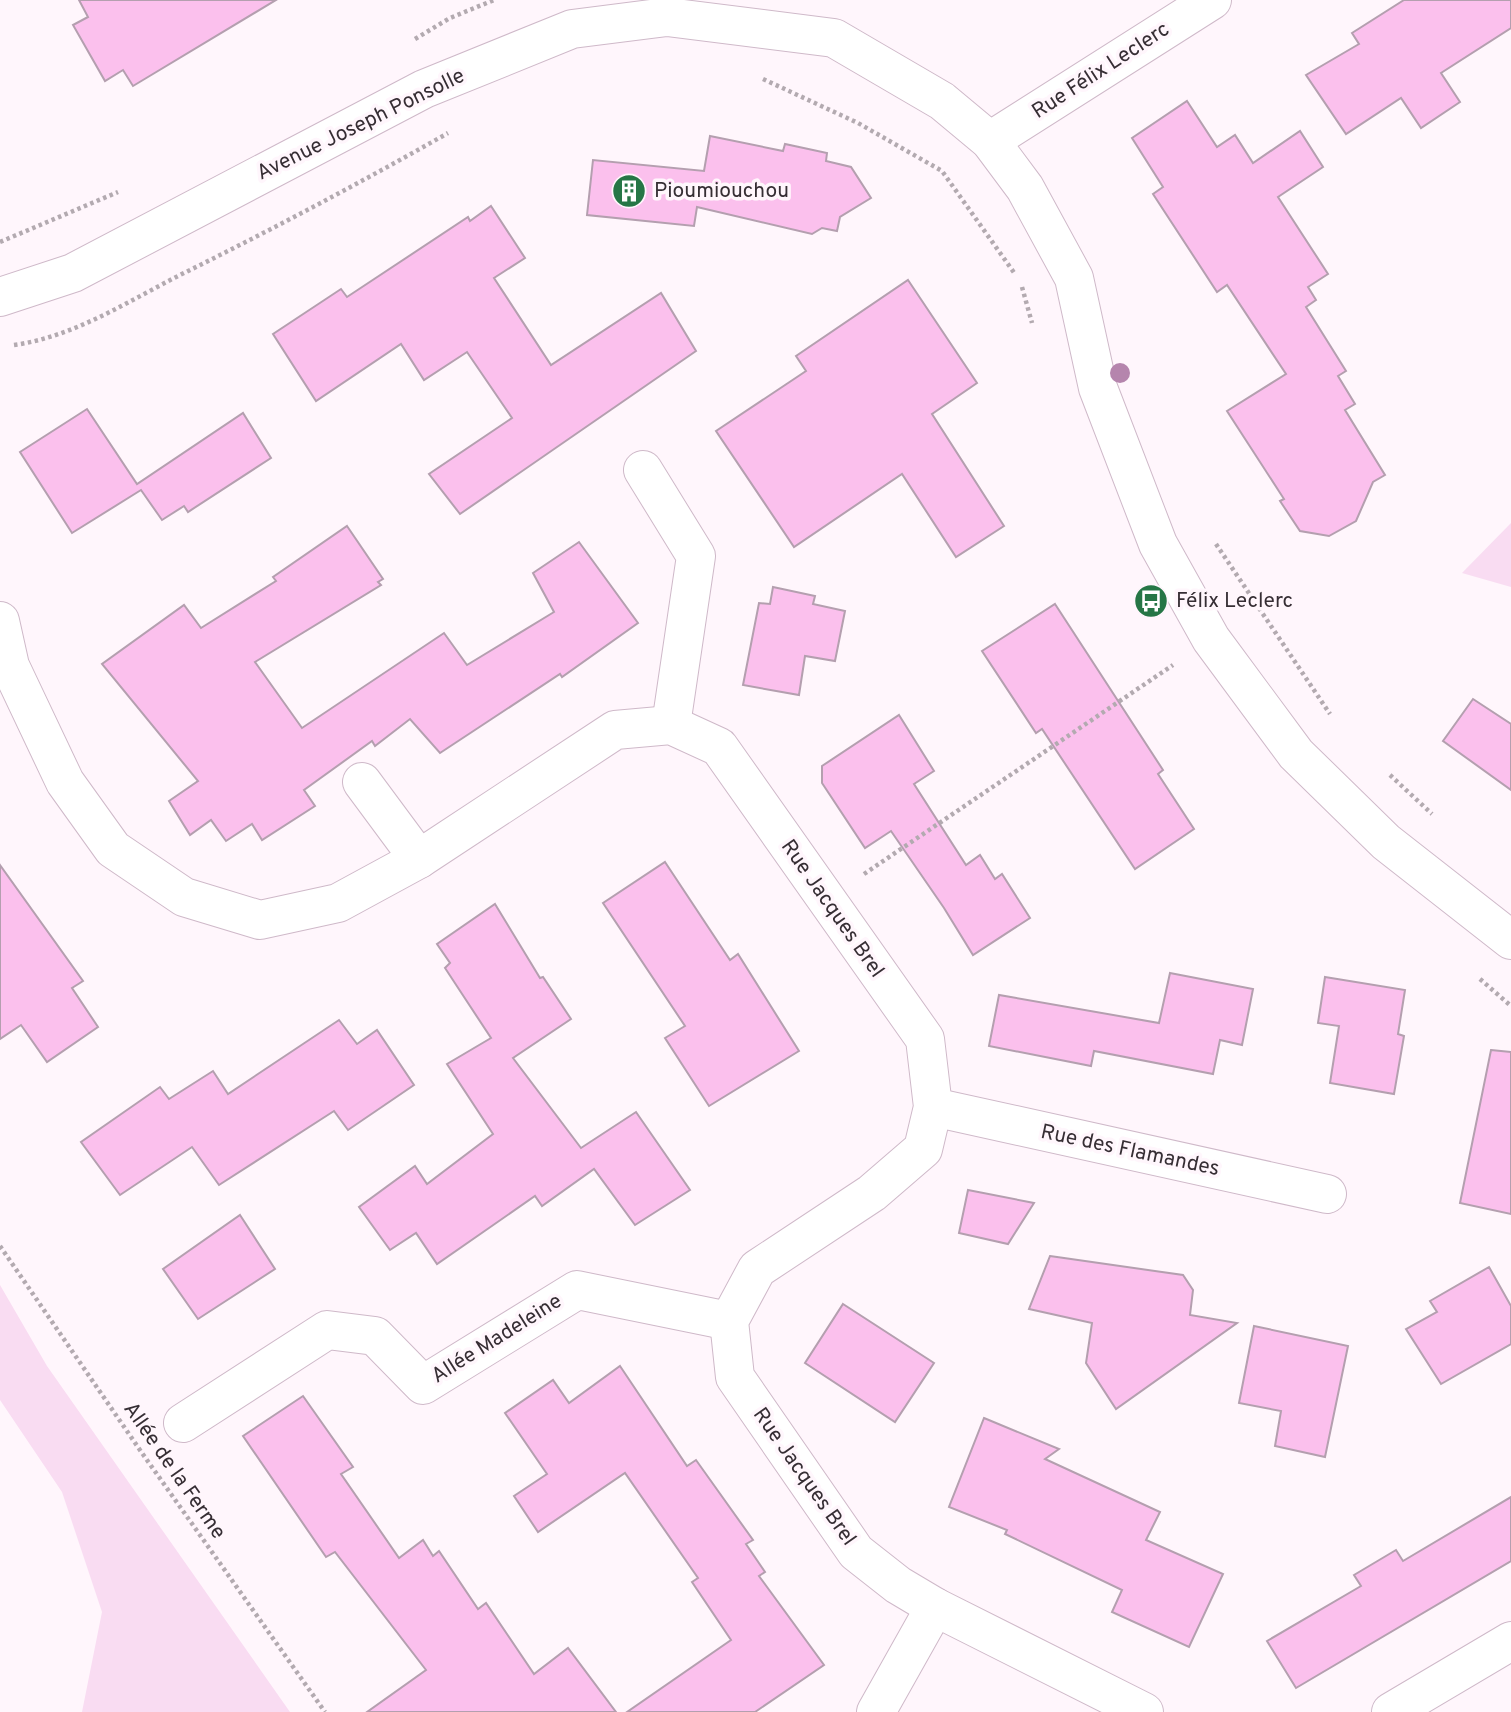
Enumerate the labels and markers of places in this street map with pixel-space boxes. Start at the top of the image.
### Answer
building icon: Pioumiouchou [610,172,648,210]
place label: Pioumiouchou [654,178,789,205]
bus stop icon: Félix Leclerc [1132,582,1170,620]
place label: Félix Leclerc [1176,588,1293,615]

